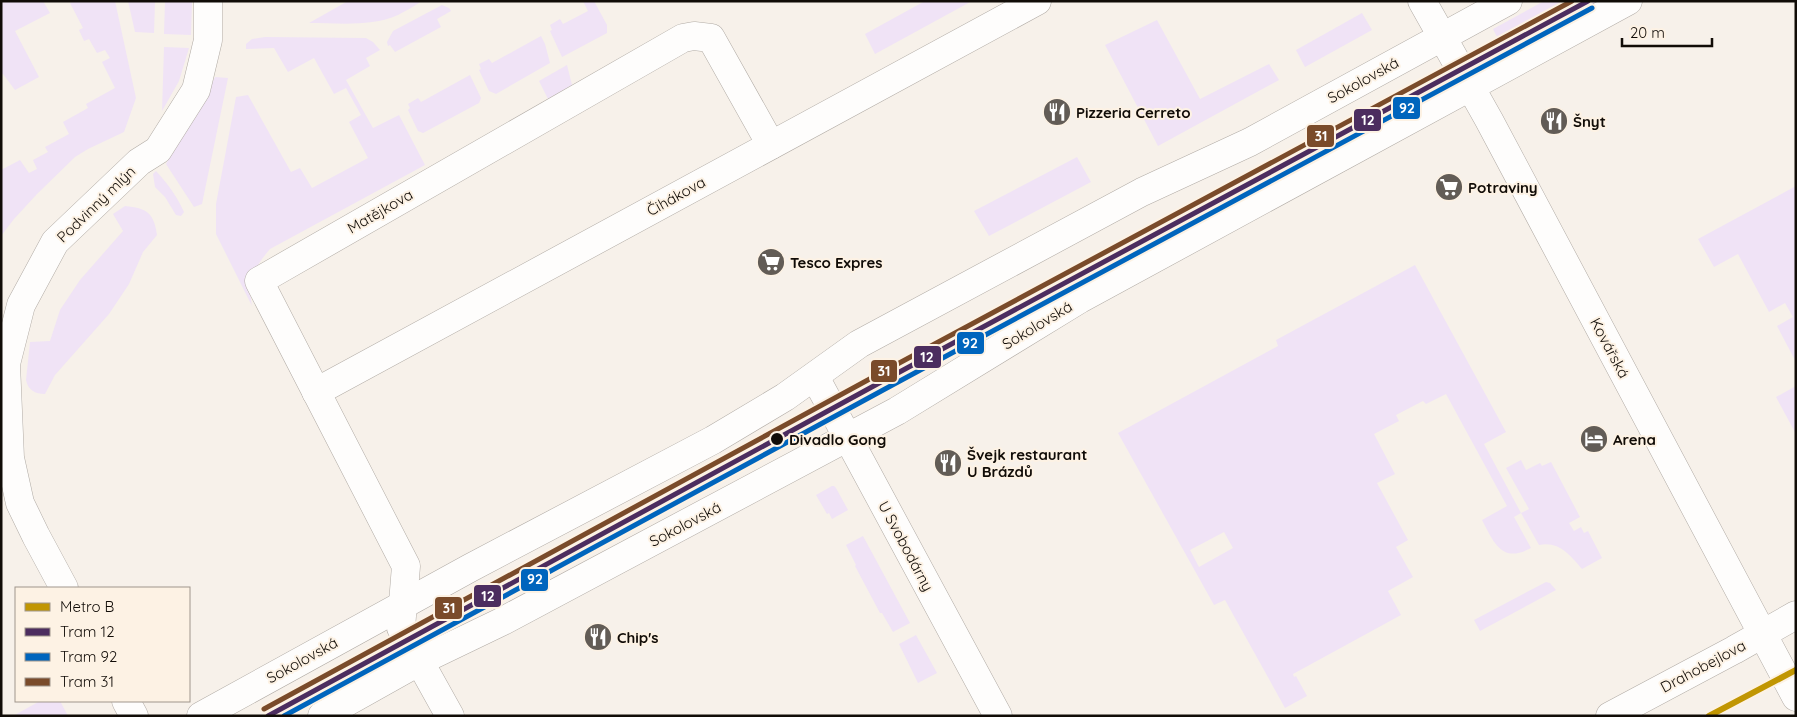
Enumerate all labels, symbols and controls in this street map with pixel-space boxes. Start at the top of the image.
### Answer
scale bar [1622,15,1712,47]
text: 20 m [1630,23,1665,42]
street label: Sokolovská [1324,53,1402,107]
line badge: 92 [1392,96,1421,120]
restaurant icon: Pizzeria Cerreto [1042,97,1072,127]
text: 92 [1399,99,1415,117]
place label: Pizzeria Cerreto [1076,103,1191,122]
restaurant icon: Šnyt [1539,106,1569,136]
line badge: 12 [1353,108,1382,132]
text: 12 [1361,111,1375,129]
place label: Šnyt [1573,112,1606,131]
line badge: 31 [1306,124,1335,148]
text: 31 [1315,127,1327,145]
street label: Podvinný mlýn [53,162,139,246]
street label: Čihákova [643,172,709,220]
supermarket icon: Potraviny [1434,172,1464,202]
place label: Potraviny [1468,178,1538,197]
street label: Matějkova [344,185,416,237]
supermarket icon: Tesco Expres [756,247,786,277]
place label: Tesco Expres [790,253,883,272]
street label: Sokolovská [998,297,1076,353]
street label: Kovářská [1586,315,1634,381]
line badge: 92 [956,331,985,355]
text: 92 [962,334,978,352]
line badge: 12 [913,345,942,369]
text: 12 [920,348,934,366]
line badge: 31 [870,359,898,383]
text: 31 [878,362,890,380]
hotel icon: Arena [1579,424,1609,454]
place label: Divadlo Gong [789,430,886,449]
place label: Arena [1613,430,1656,449]
marker: Divadlo Gong [769,431,785,447]
place label: Švejk restaurant U Brázdů [967,445,1087,481]
restaurant icon: Švejk restaurant U Brázdů [933,448,963,478]
street label: Sokolovská [646,497,724,551]
street label: U Svobodárny [874,498,938,594]
line badge: 92 [520,568,549,592]
text: 92 [527,570,543,588]
line badge: 12 [473,584,502,608]
legend [15,587,190,702]
text: 12 [481,587,495,605]
line badge: 31 [434,596,463,620]
text: Metro B [60,597,115,616]
text: 31 [443,599,455,617]
text: Tram 12 [60,622,114,641]
restaurant icon: Chip's [583,622,613,652]
place label: Chip's [617,628,659,647]
street label: Sokolovská [263,633,341,687]
street label: Drahobejlova [1657,636,1749,696]
text: Tram 92 [60,647,117,666]
text: Tram 31 [60,672,114,691]

